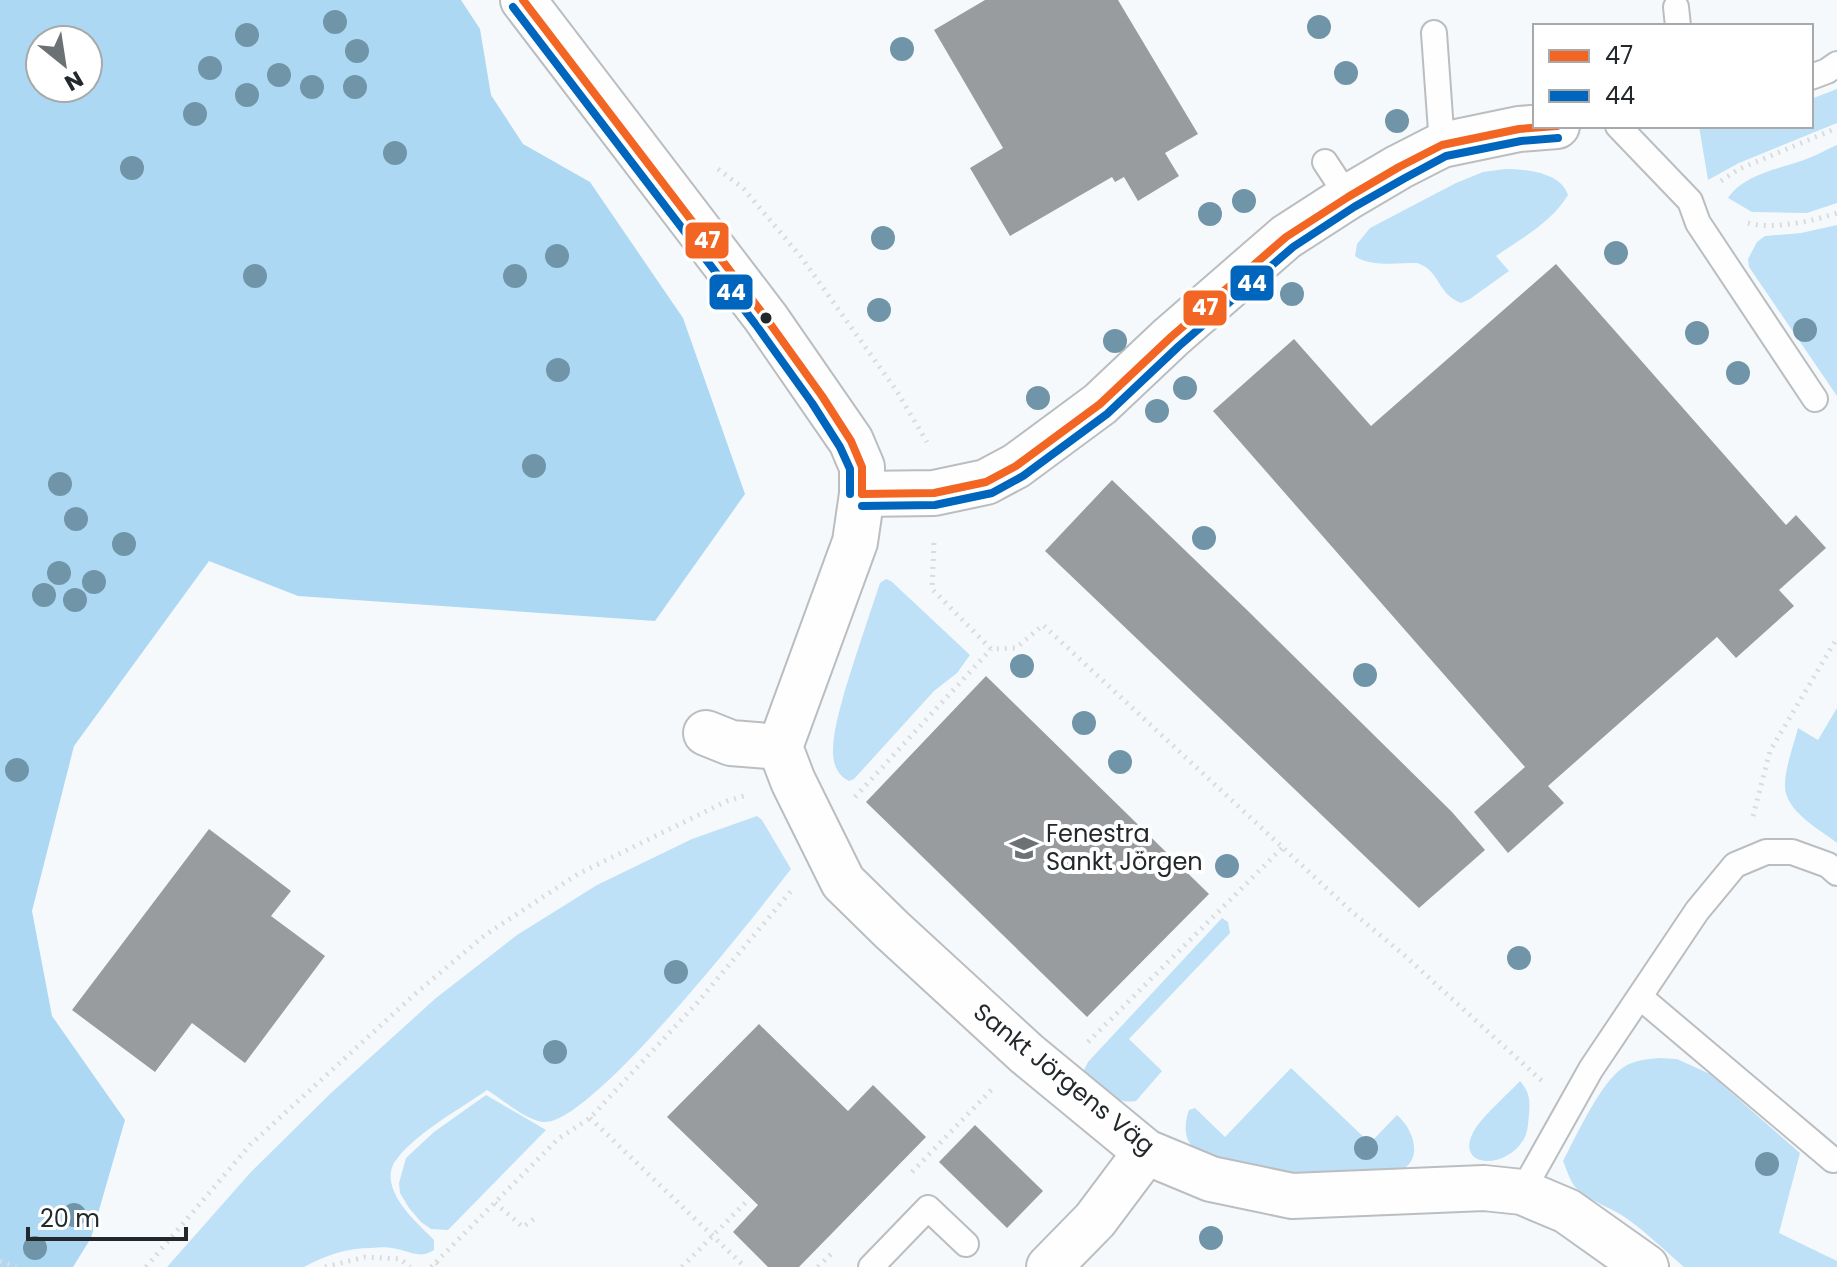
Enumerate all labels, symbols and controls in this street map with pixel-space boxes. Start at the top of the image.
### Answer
north arrow [24,24,104,104]
legend [1533,24,1813,128]
text: 47 [1605,39,1633,72]
text: N [59,63,89,98]
text: 44 [1605,79,1635,112]
line badge: 47 [684,221,730,260]
text: 47 [694,225,721,256]
line badge: 44 [1229,264,1275,302]
text: 44 [1237,268,1267,299]
line badge: 44 [708,273,754,311]
text: 44 [716,277,746,308]
line badge: 47 [1182,289,1228,327]
text: 47 [1192,292,1219,323]
unlabelled marker [758,310,774,326]
place label: Fenestra Sankt Jörgen [1046,817,1203,878]
school or university icon: Fenestra Sankt Jörgen [1009,833,1039,863]
street label: Sankt Jörgens Väg [967,995,1162,1162]
scale bar [28,1191,186,1241]
text: 20 m [40,1202,100,1235]

